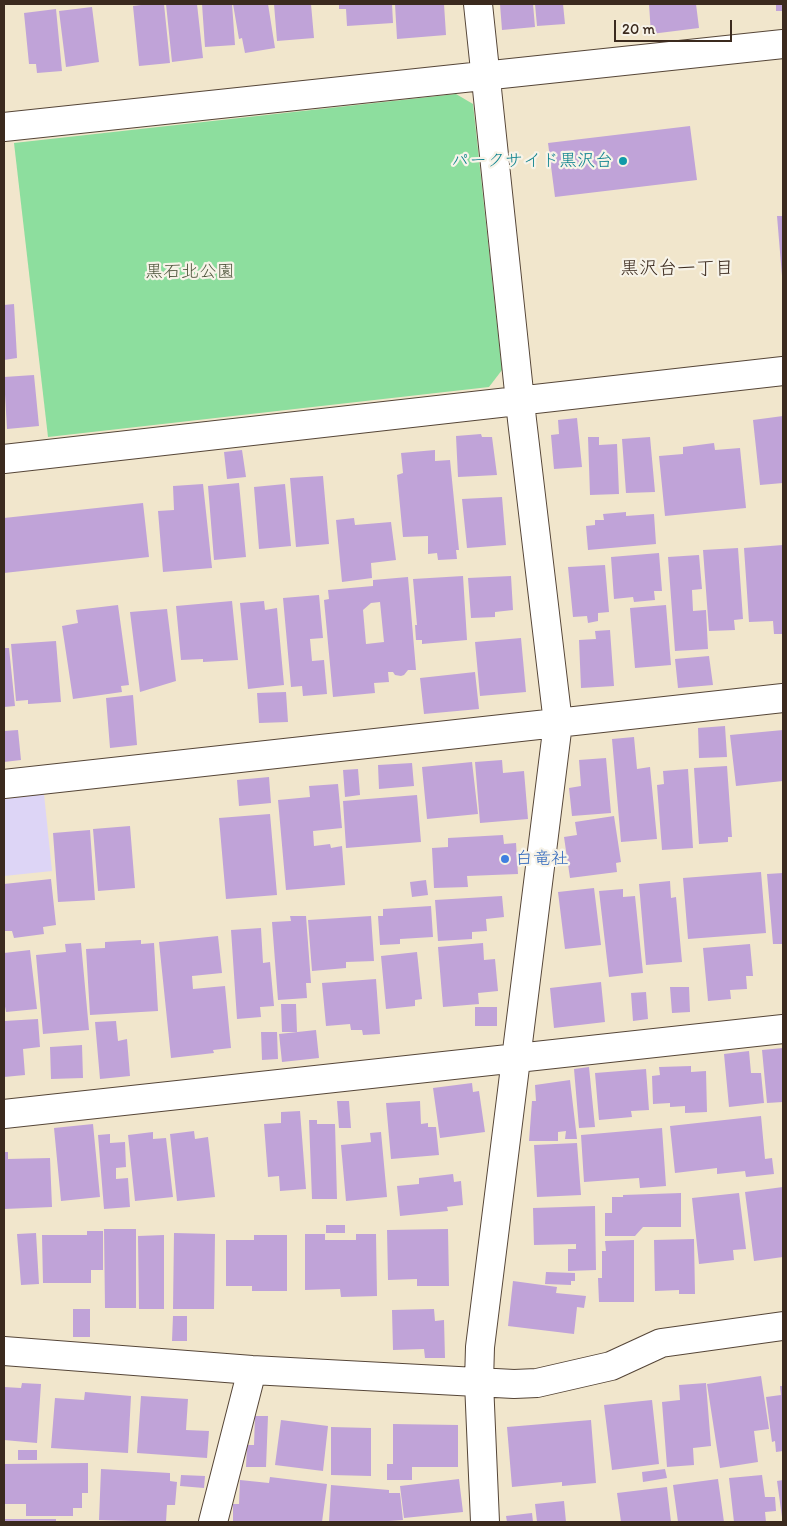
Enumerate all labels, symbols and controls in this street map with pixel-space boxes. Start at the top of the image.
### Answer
scale bar [617,10,734,42]
text: 20 m [622,20,655,38]
place label: パークサイド黒沢台 [451,150,613,172]
marker: パークサイド黒沢台 [617,155,629,167]
district label: 黒沢台一丁目 [620,258,734,280]
park label: 黒石北公園 [145,261,235,283]
place label: 白竜社 [515,848,569,870]
marker: 白竜社 [499,853,511,865]

